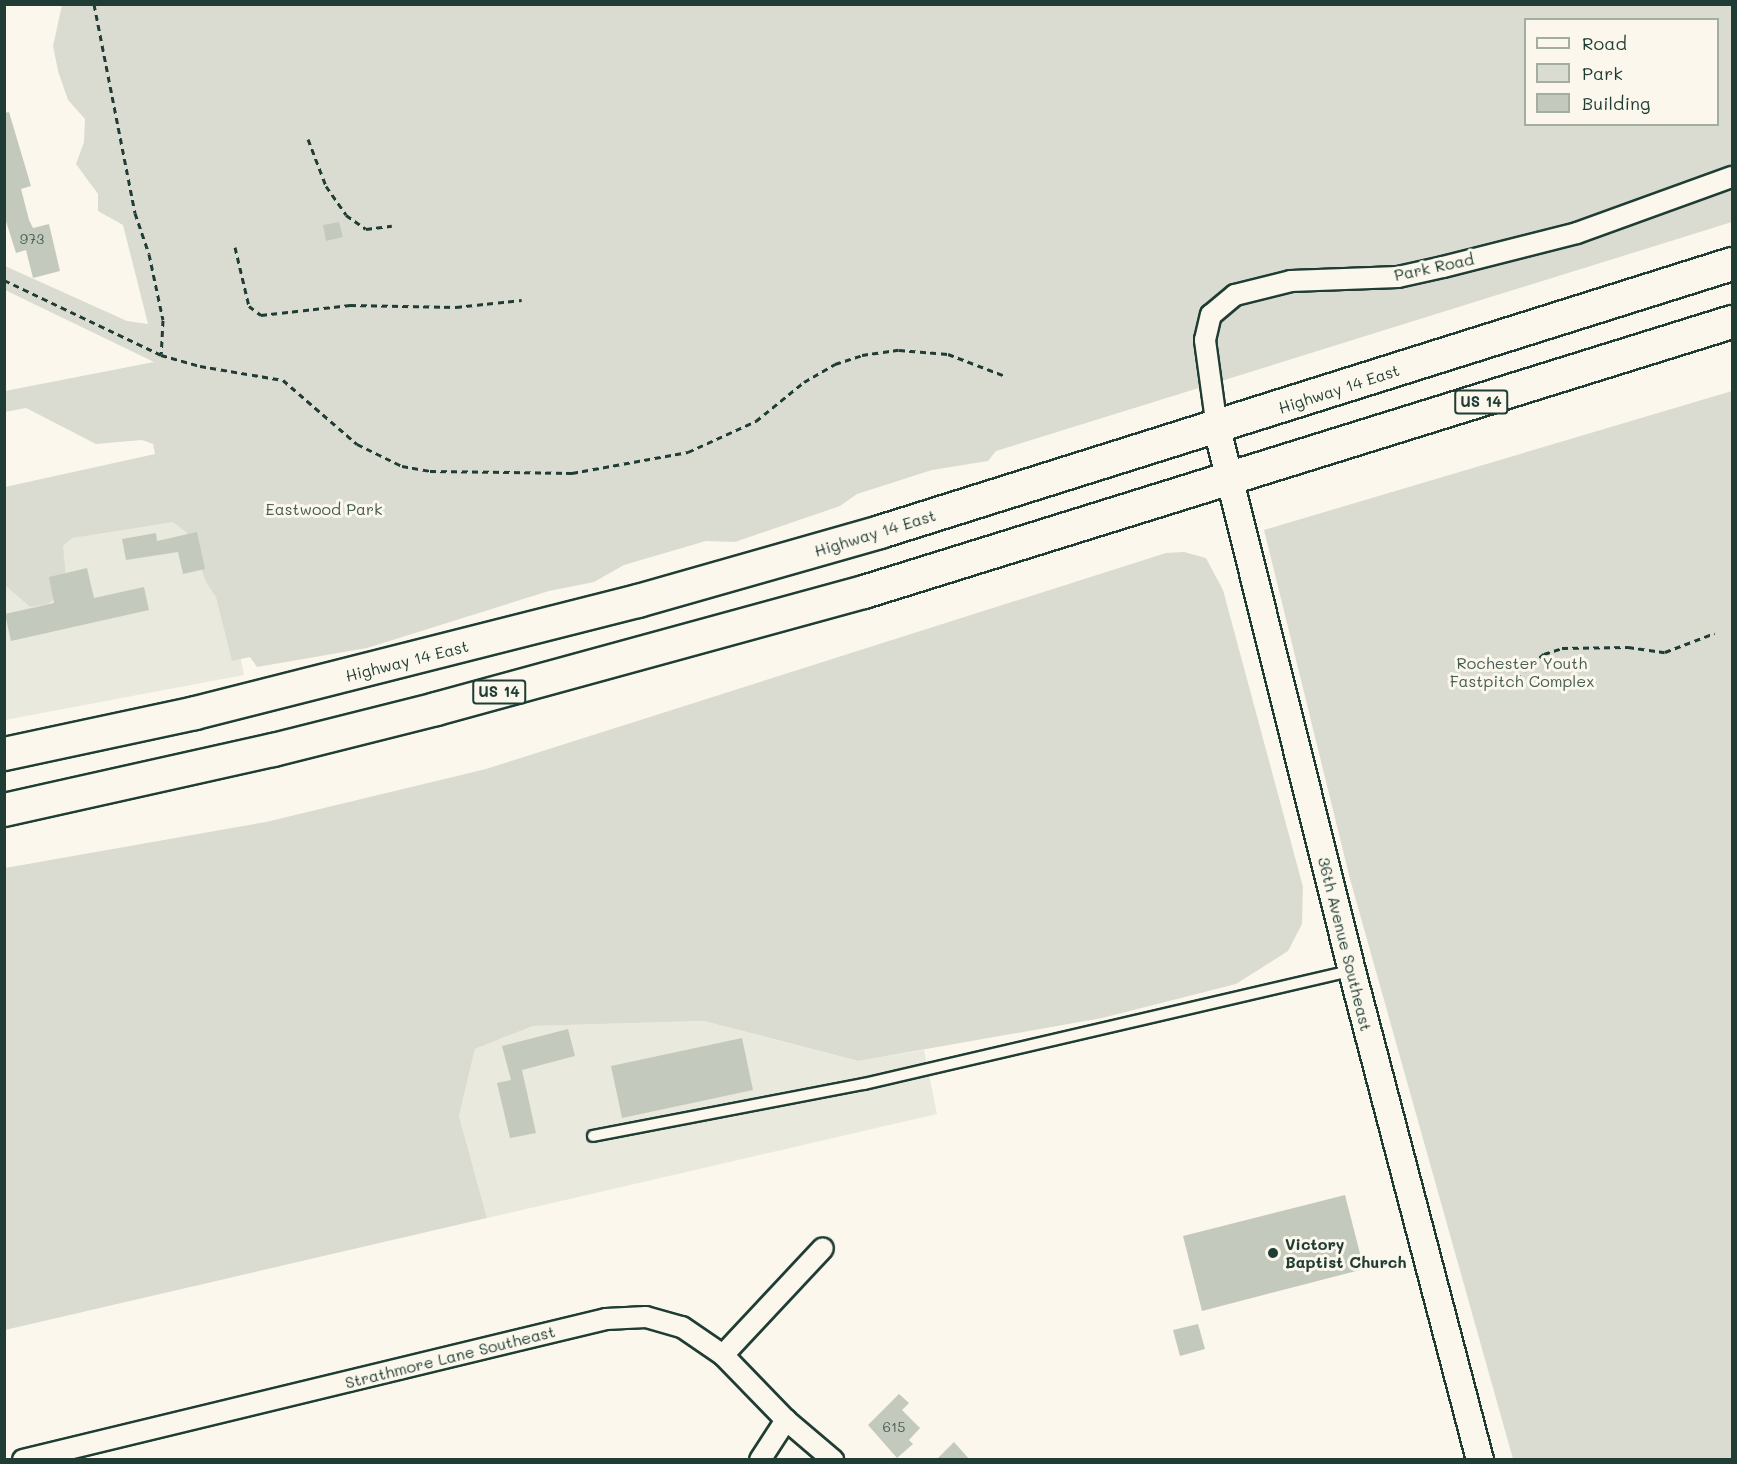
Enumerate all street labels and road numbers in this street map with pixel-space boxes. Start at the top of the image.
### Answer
street label: Park Road [1392,249,1476,285]
street label: Highway 14 East [1276,360,1402,418]
road number: US 14 [1454,390,1508,414]
street label: Highway 14 East [812,505,938,561]
street label: Highway 14 East [344,636,470,686]
road number: US 14 [472,680,526,704]
street label: 36th Avenue Southeast [1314,855,1376,1033]
street label: Strathmore Lane Southeast [343,1322,557,1392]

